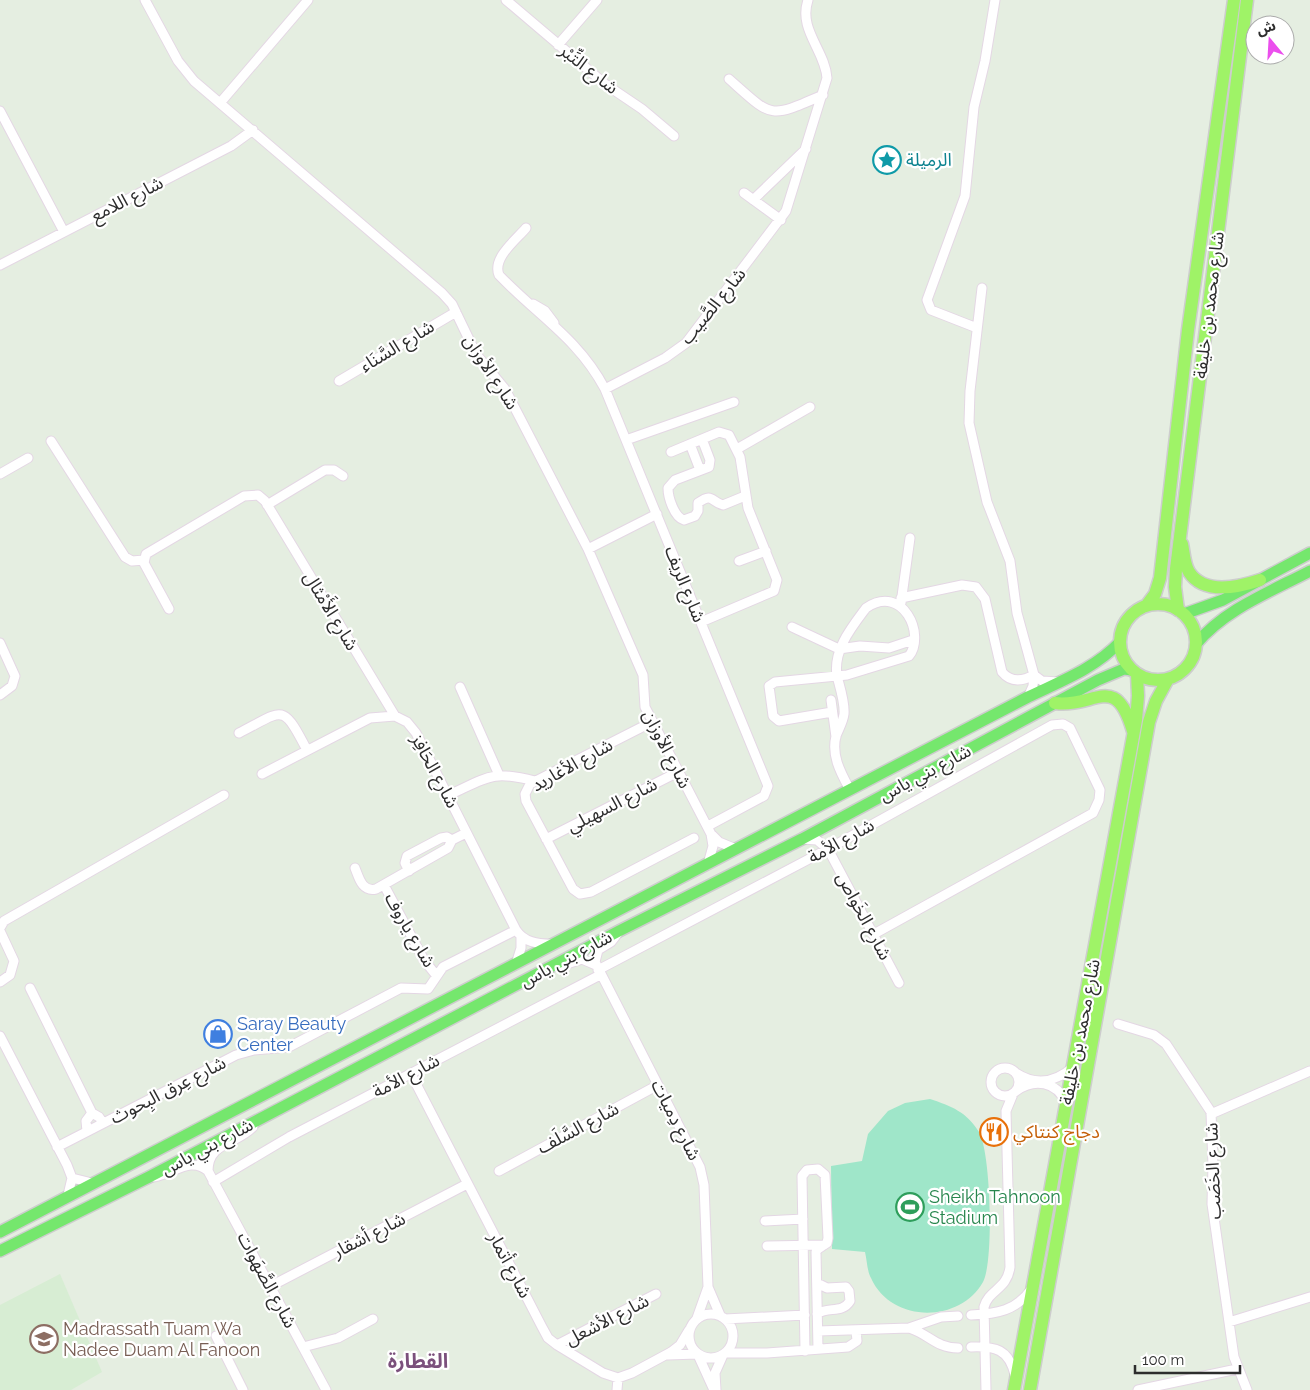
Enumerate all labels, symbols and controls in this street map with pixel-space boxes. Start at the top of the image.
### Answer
north arrow [1245,15,1295,65]
text: ش [1254,17,1278,38]
street label: شارع التِّبْر [553,37,624,101]
place icon: الرميلة [872,145,902,175]
place label: الرميلة [906,149,952,171]
street label: شارع اللامع [87,171,168,229]
street label: شارع محمد بن خليفة [1189,230,1232,380]
street label: شارع الصَّيب [675,263,753,351]
street label: شارع السَّنَاء [356,315,440,379]
street label: شارع الأوزان [456,330,523,415]
street label: شارع الريف [657,543,710,627]
street label: شارع الأَمْثال [296,566,365,656]
street label: شارع الأوزان [635,706,696,793]
street label: شارع الحَافِز [403,729,464,813]
street label: شارع الأغاريد [527,734,618,799]
street label: شارع بني ياس [875,740,976,809]
street label: شارع السهيلي [563,773,662,840]
street label: شارع الأمة [804,814,880,871]
street label: شارع الخَواص [829,868,896,965]
street label: شارع ياروف [377,889,440,973]
street label: شارع بني ياس [516,926,617,995]
street label: شارع محمد بن خليفة [1055,957,1108,1107]
place label: Saray Beauty Center [237,1013,346,1055]
shop icon: Saray Beauty Center [203,1019,233,1049]
street label: شارع الأمة [369,1049,445,1105]
street label: شارع عِرق البِحوث [107,1051,231,1131]
street label: شارع دِميات [644,1076,706,1165]
street label: شارع السَّلَف [533,1096,624,1161]
street label: شارع بني ياس [157,1114,258,1183]
restaurant icon: دجاج كنتاكي [979,1117,1009,1147]
place label: دجاج كنتاكي [1013,1121,1100,1145]
street label: شارع الخَصَب [1200,1122,1229,1220]
place label: Sheikh Tahnoon Stadium [929,1186,1061,1228]
sports icon: Sheikh Tahnoon Stadium [895,1192,925,1222]
street label: شارع أشقار [328,1207,410,1266]
street label: شارع أتمار [480,1227,537,1303]
street label: شارع الصَّهَوات [230,1228,301,1333]
street label: شارع الأشعل [561,1290,654,1353]
place label: Madrassath Tuam Wa Nadee Duam Al Fanoon [63,1318,260,1360]
school or university icon: Madrassath Tuam Wa Nadee Duam Al Fanoon [29,1324,59,1354]
scale bar [1135,1342,1240,1374]
district label: القطارة [388,1349,448,1373]
text: 100 m [1142,1351,1184,1369]

